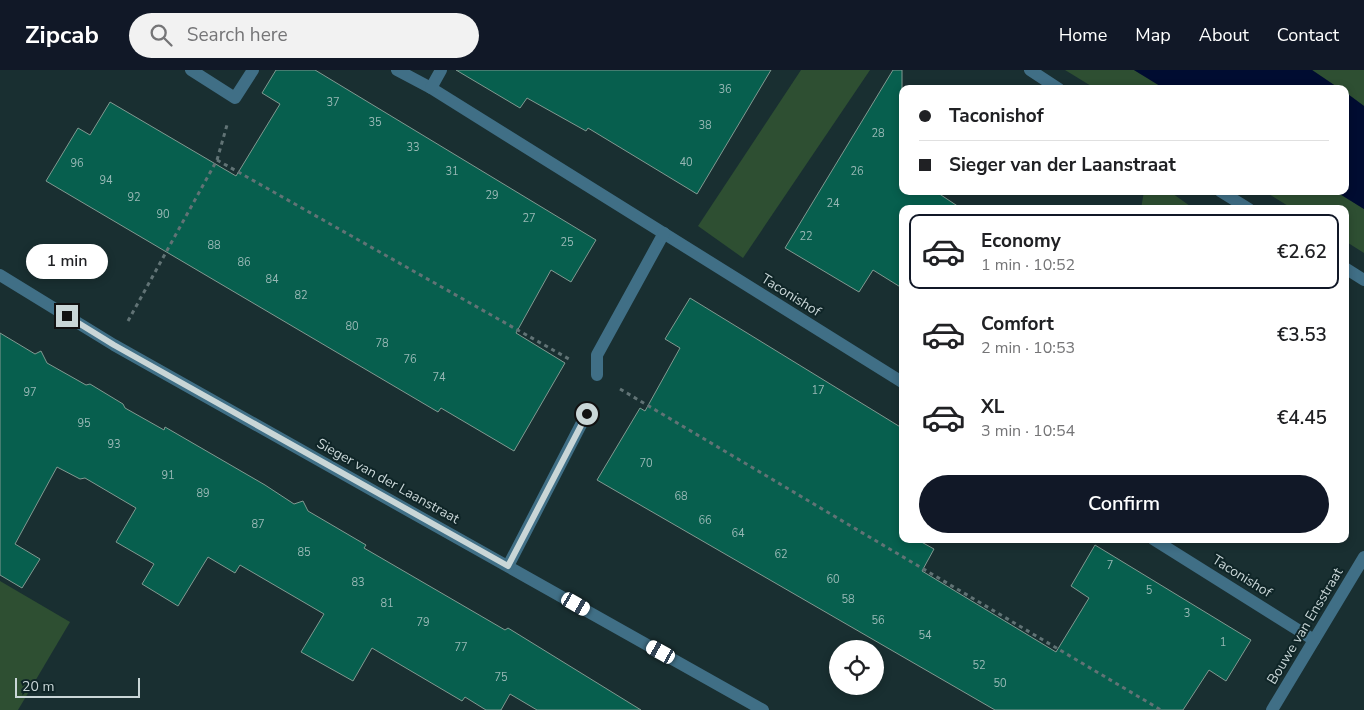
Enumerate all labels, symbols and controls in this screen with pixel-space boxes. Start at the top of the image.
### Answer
search box [129,13,479,58]
text: Zipcab [25,19,99,51]
icon: search [147,21,175,49]
text: Search here [187,22,288,48]
text: Home [1059,23,1107,47]
text: Map [1135,23,1171,47]
text: About [1199,23,1249,47]
text: Contact [1277,23,1339,47]
house number: 36 [718,82,732,97]
house number: 37 [326,95,340,110]
text: Taconishof [949,103,1044,129]
house number: 35 [368,115,382,130]
house number: 38 [698,118,712,133]
house number: 28 [871,126,885,141]
house number: 33 [406,140,420,155]
text: Sieger van der Laanstraat [949,152,1176,178]
house number: 40 [679,155,693,170]
house number: 96 [70,156,84,171]
house number: 31 [445,164,459,179]
house number: 26 [850,164,864,179]
house number: 94 [99,173,113,188]
house number: 29 [485,188,499,203]
house number: 92 [127,190,141,205]
house number: 24 [826,196,840,211]
house number: 90 [156,207,170,222]
house number: 27 [522,211,536,226]
text: Economy [981,228,1061,254]
house number: 22 [799,229,813,244]
icon: car [921,229,966,274]
house number: 25 [560,235,574,250]
house number: 88 [207,238,221,253]
text: €2.62 [1277,239,1327,265]
callout: 1 min [26,244,108,278]
text: 1 min [47,250,87,272]
text: 1 min · 10:52 [981,254,1075,276]
house number: 86 [237,255,251,270]
street label: Taconishof [757,269,825,321]
house number: 84 [265,272,279,287]
house number: 82 [294,288,308,303]
route end [56,305,78,327]
text: Comfort [981,311,1054,337]
icon: car [921,312,966,357]
house number: 80 [345,319,359,334]
text: €3.53 [1277,322,1327,348]
house number: 78 [375,336,389,351]
text: 2 min · 10:53 [981,337,1075,359]
house number: 76 [403,352,417,367]
house number: 74 [432,370,446,385]
house number: 17 [811,383,825,398]
house number: 97 [23,385,37,400]
text: XL [981,394,1004,420]
icon: car [921,395,966,440]
route start [576,403,598,425]
text: €4.45 [1277,405,1327,431]
house number: 95 [77,416,91,431]
text: 3 min · 10:54 [981,420,1075,442]
street label: Sieger van der Laanstraat [313,434,463,528]
house number: 93 [107,437,121,452]
house number: 70 [639,456,653,471]
house number: 91 [161,468,175,483]
button: Confirm [919,475,1329,533]
house number: 89 [196,486,210,501]
house number: 68 [674,489,688,504]
house number: 66 [698,513,712,528]
house number: 87 [251,517,265,532]
house number: 64 [731,526,745,541]
house number: 85 [297,545,311,560]
house number: 62 [774,547,788,562]
street label: Taconishof [1208,550,1276,602]
house number: 7 [1107,558,1113,573]
street label: Bouwe van Ensstraat [1263,564,1347,688]
house number: 60 [826,572,840,587]
house number: 83 [351,575,365,590]
house number: 5 [1146,583,1153,598]
car [559,590,592,618]
house number: 58 [841,592,855,607]
house number: 81 [380,596,394,611]
house number: 3 [1184,606,1190,621]
house number: 56 [871,613,885,628]
house number: 79 [416,615,430,630]
house number: 54 [918,628,932,643]
house number: 1 [1220,635,1226,650]
car [644,638,677,666]
house number: 77 [454,640,468,655]
map controls [829,640,884,695]
button: locate [829,640,884,695]
house number: 52 [972,658,986,673]
house number: 75 [494,670,508,685]
scale bar [15,675,140,698]
house number: 50 [993,676,1007,691]
text: 20 m [22,677,54,696]

